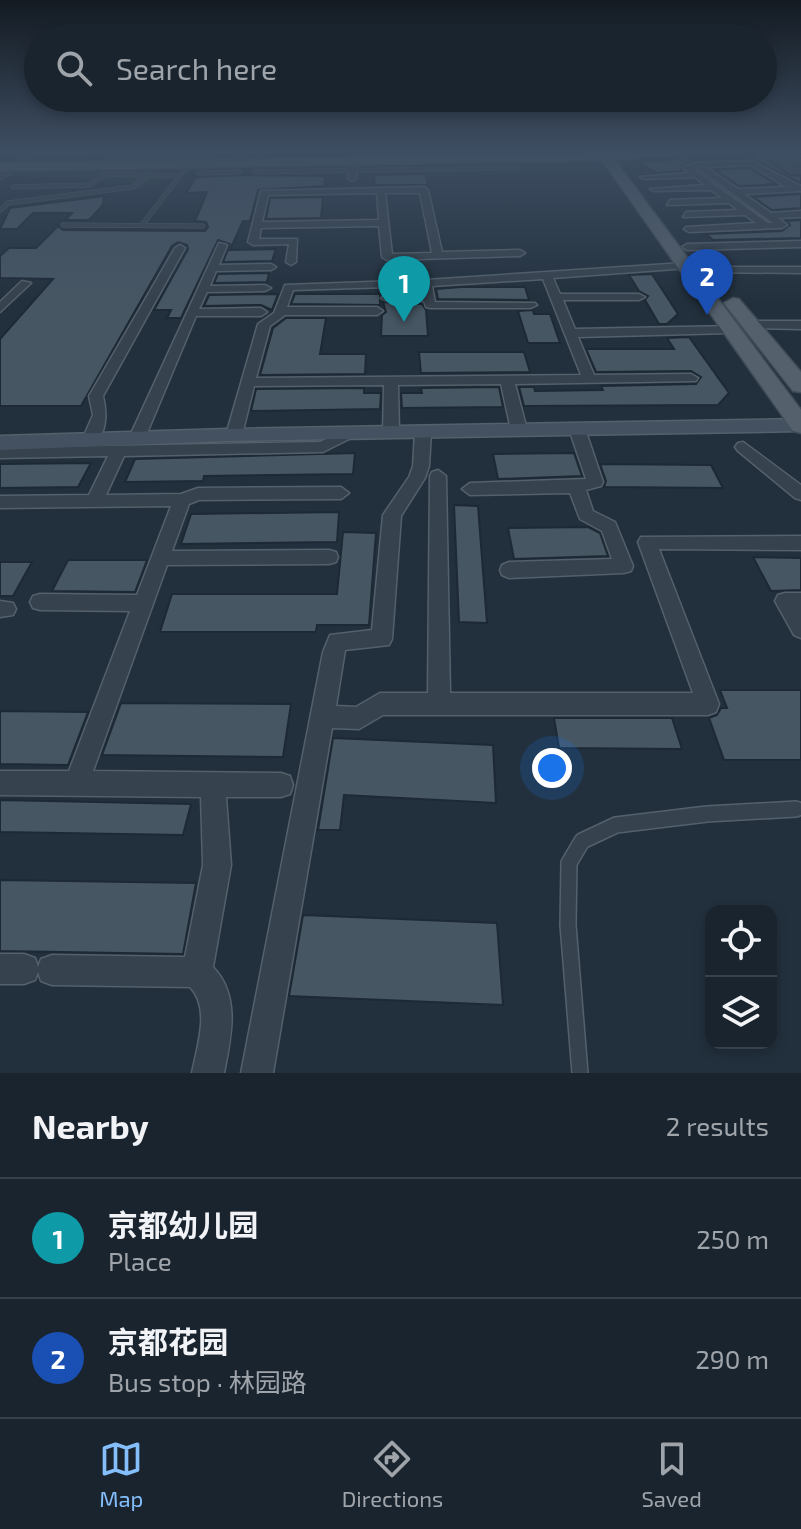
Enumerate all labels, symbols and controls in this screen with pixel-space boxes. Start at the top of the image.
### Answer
search box [24,24,777,112]
icon: search [52,46,96,90]
text: Search here [116,50,277,86]
pin: 2 [681,249,733,315]
pin: 1 [378,256,430,322]
your location [532,748,572,788]
map controls [705,905,777,1049]
button: locate [705,905,777,977]
button: layers [705,977,777,1049]
text: Nearby [32,1105,149,1146]
text: 2 results [666,1110,769,1141]
text: 京都幼儿园 [108,1206,258,1242]
text: 1 [52,1223,64,1254]
text: 250 m [696,1223,769,1254]
text: Place [108,1245,172,1276]
text: 京都花园 [108,1323,228,1359]
text: 2 [50,1343,66,1374]
text: 290 m [695,1343,769,1374]
text: Bus stop · 林园路 [108,1366,307,1397]
tab: Map [99,1437,143,1511]
tab: Directions [342,1437,443,1511]
tab: Saved [641,1437,702,1511]

